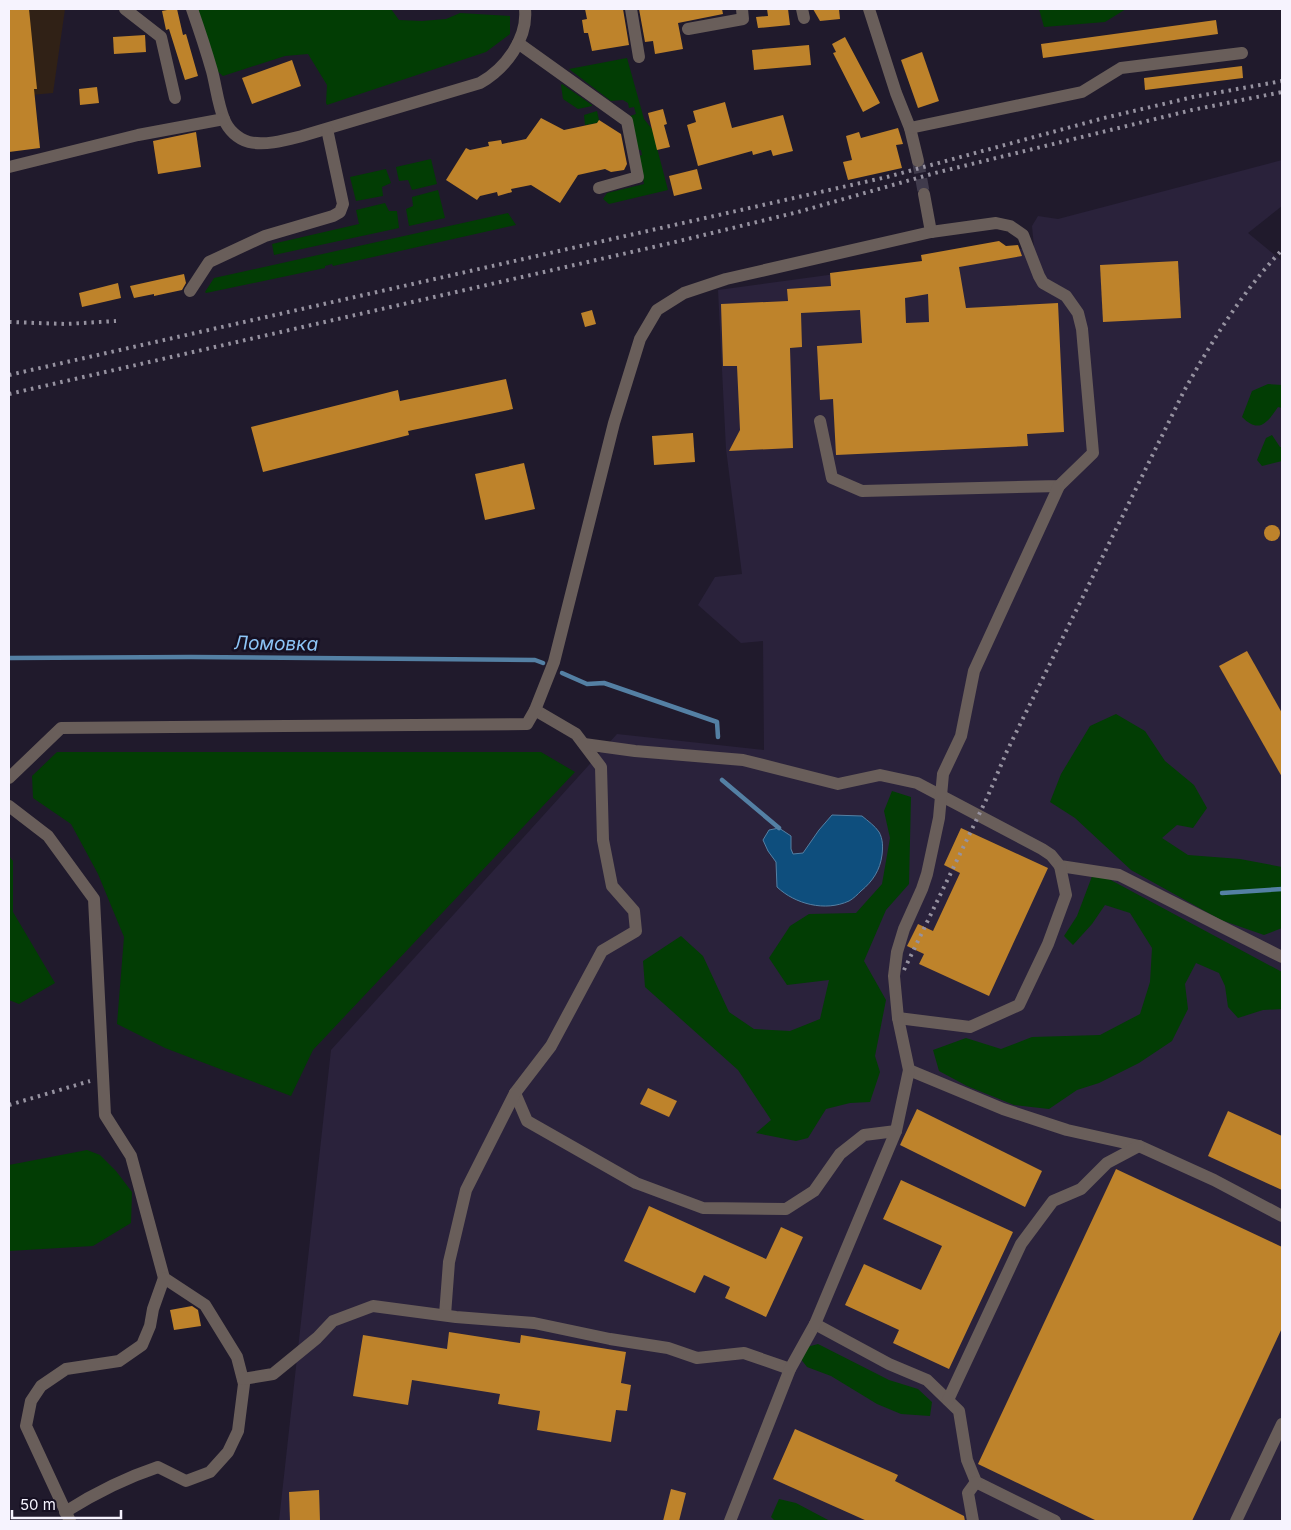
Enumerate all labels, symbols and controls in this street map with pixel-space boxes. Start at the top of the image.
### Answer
water label: Ломовка [234,631,319,656]
scale bar [12,1488,121,1520]
text: 50 m [20,1495,56,1514]

